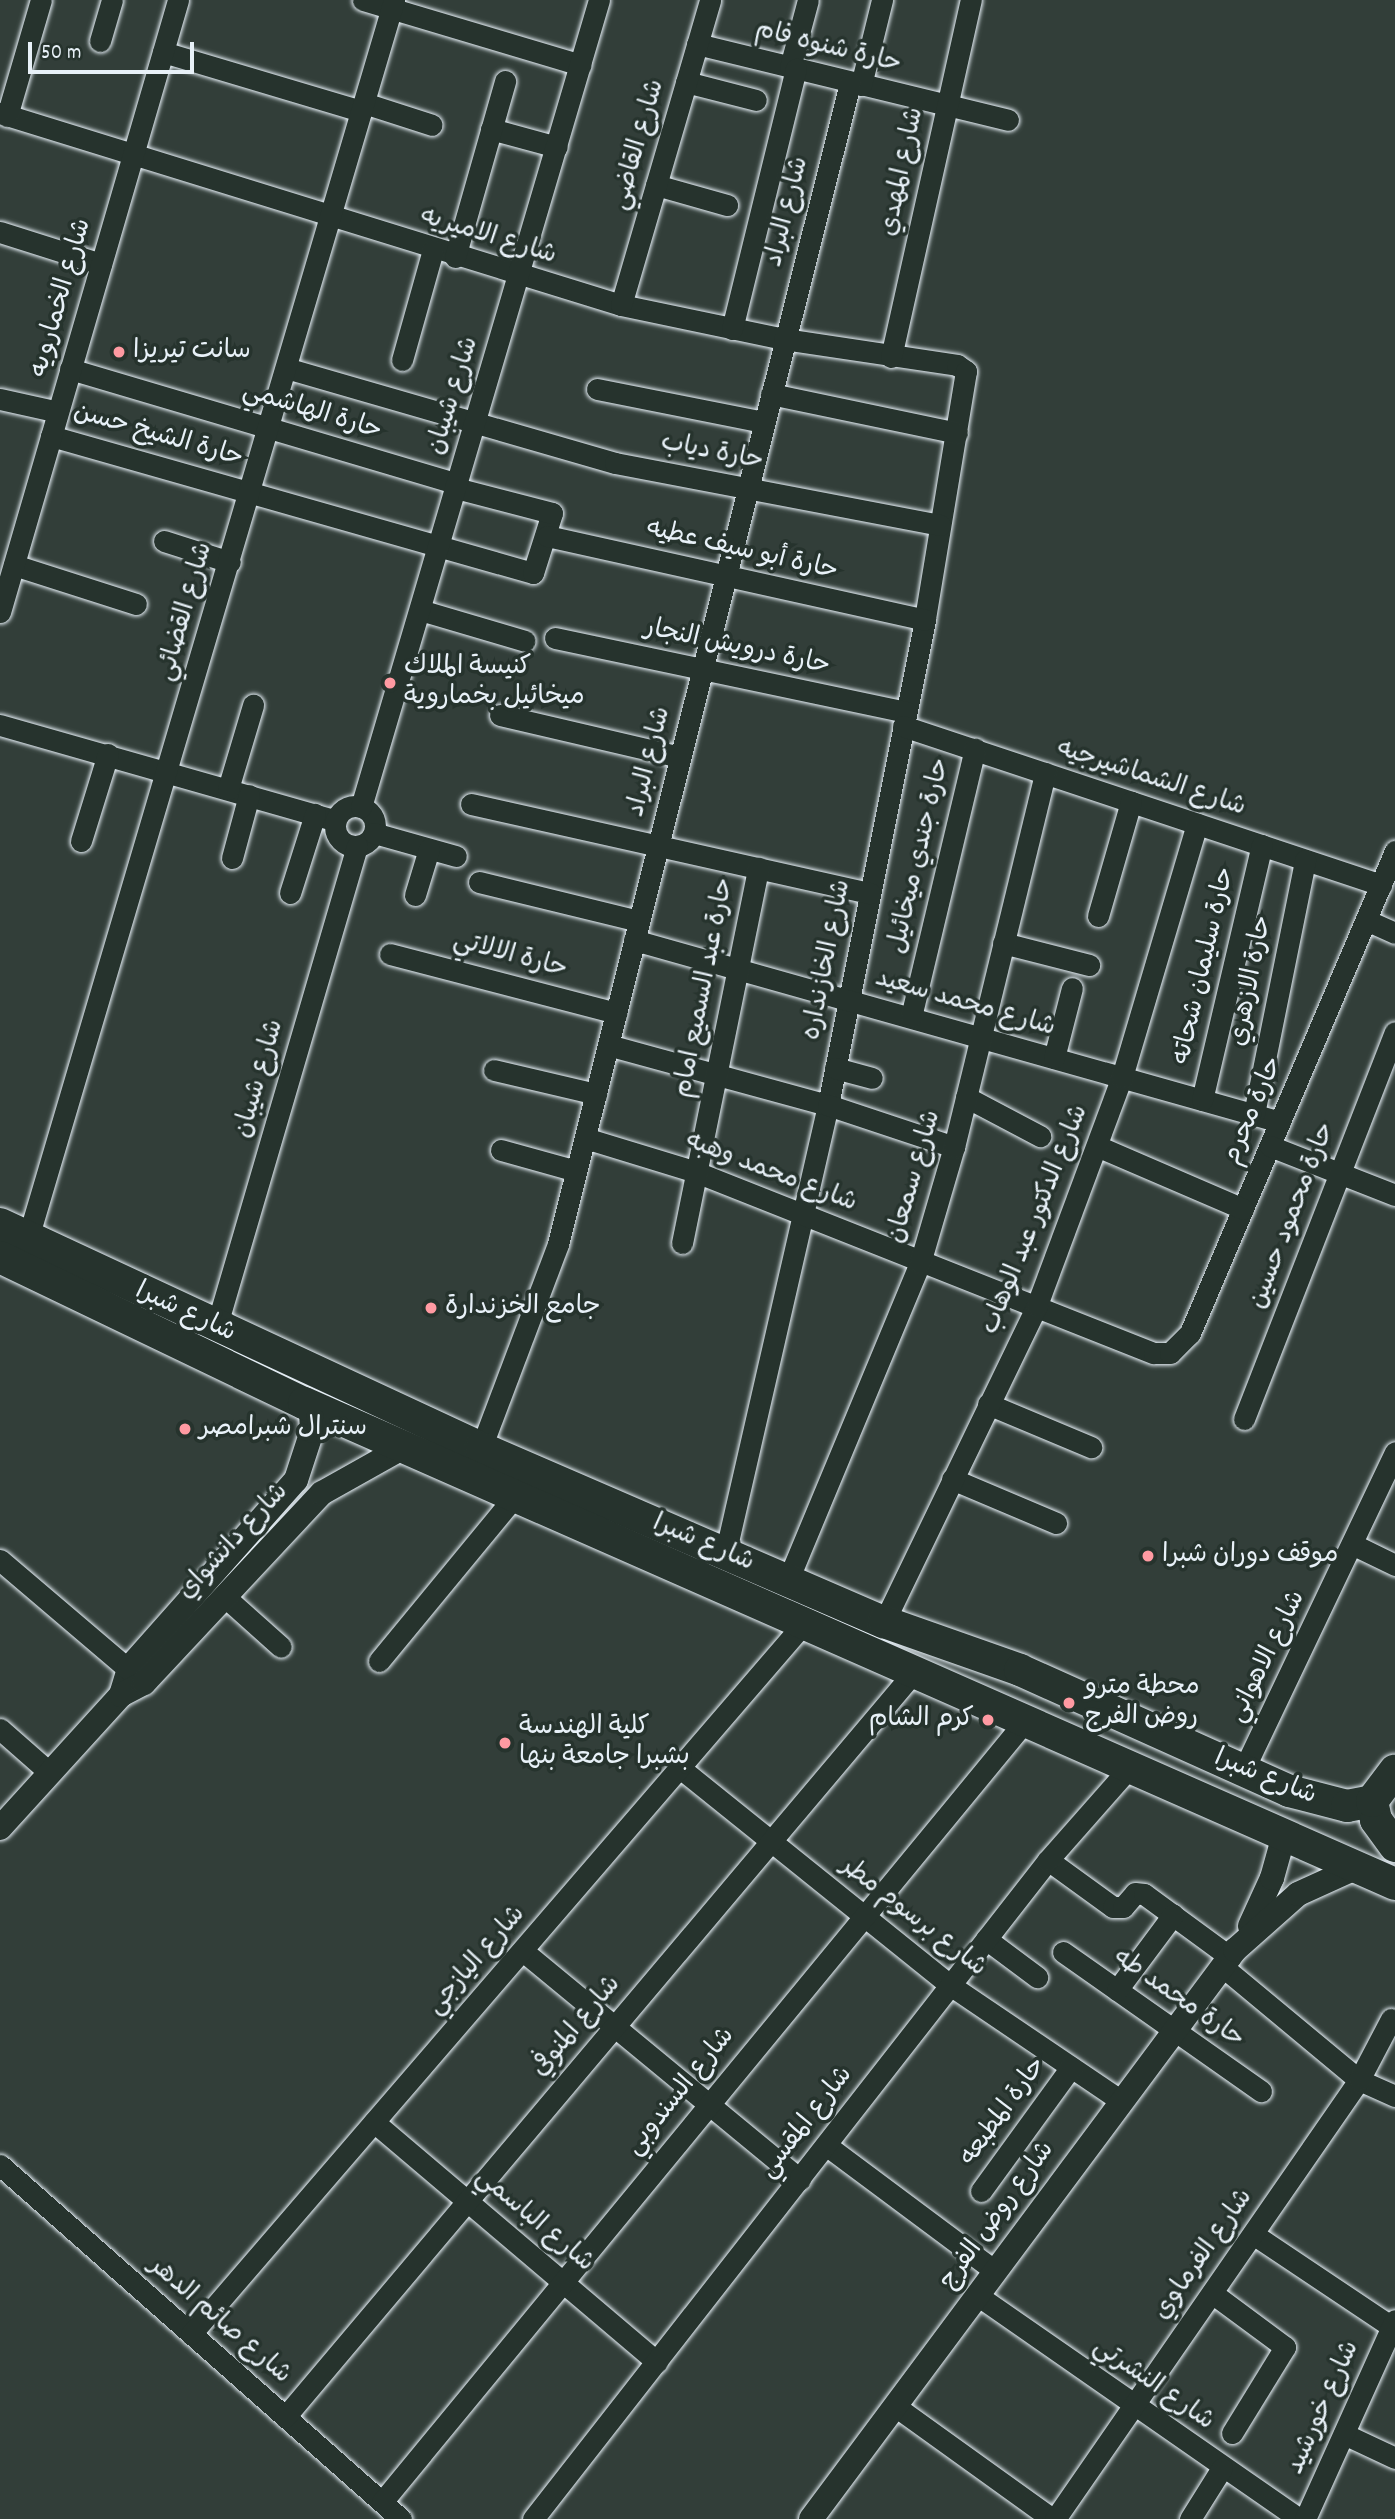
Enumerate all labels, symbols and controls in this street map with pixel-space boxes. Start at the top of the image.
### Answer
street label: حارة شنوه فام [752,15,904,81]
scale bar [32,28,198,72]
text: 50 m [41,39,81,69]
street label: شارع القاضي [605,76,673,214]
street label: شارع المهدي [874,105,932,239]
street label: شارع البراد [759,154,817,270]
street label: شارع الاميريه [416,202,560,272]
street label: شارع الخمارويه [24,215,100,381]
street label: شارع شيبان [421,333,487,459]
place label: سانت تيريزا [133,336,251,368]
marker: سانت تيريزا [111,344,127,360]
street label: حارة الهاشمي [239,376,385,448]
street label: حارة الشيخ حسن [69,397,247,475]
street label: حارة دياب [658,428,766,478]
street label: حارة أبو سيف عطيه [643,514,841,588]
street label: شارع القضائي [151,539,221,685]
street label: حارة درويش النجار [641,613,833,683]
place label: كنيسة الملاك ميخائيل بخماروية [404,652,585,714]
marker: كنيسة الملاك ميخائيل بخماروية [382,675,398,691]
street label: شارع البراد [621,704,679,820]
street label: شارع الشماشيرجيه [1053,734,1249,824]
street label: حارة جندي ميخائيل [882,755,958,957]
street label: حارة سليمان شحاته [1167,864,1243,1068]
street label: حارة عبد السميع امام [668,875,742,1101]
street label: شارع الخازنداره [797,877,859,1043]
street label: حارة الازهري [1224,913,1280,1049]
street label: حارة الالاتي [450,926,570,986]
street label: شارع محمد سعيد [871,963,1059,1045]
street label: شارع شيبان [228,1016,292,1142]
street label: حارة محرم [1217,1052,1291,1170]
street label: شارع الدكتور عبد الوهاب [976,1101,1096,1339]
street label: شارع سمعان [881,1107,949,1247]
street label: حارة محمود حسين [1243,1118,1343,1314]
street label: شارع محمد وهبه [681,1126,861,1220]
street label: شارع شبرا [130,1276,240,1350]
place label: جامع الخزندارة [445,1292,601,1324]
marker: جامع الخزندارة [423,1300,439,1316]
place label: سنترال شبرامصر [199,1413,367,1445]
marker: سنترال شبرامصر [177,1421,193,1437]
street label: شارع دانشواي [172,1477,296,1607]
street label: شارع شبرا [647,1509,759,1579]
place label: موقف دوران شبرا [1162,1540,1338,1572]
marker: موقف دوران شبرا [1140,1548,1156,1564]
street label: شارع الاهواني [1223,1586,1313,1728]
place label: محطة مترو روض الفرج [1085,1672,1200,1734]
marker: محطة مترو روض الفرج [1059,1693,1079,1713]
place label: كرم الشام [869,1704,974,1736]
place label: كلية الهندسة بشبرا جامعة بنها [519,1712,690,1774]
marker: كرم الشام [980,1712,996,1728]
marker: كلية الهندسة بشبرا جامعة بنها [497,1735,513,1751]
street label: شارع شبرا [1209,1743,1321,1813]
street label: شارع برسوم مطر [834,1851,992,1985]
street label: شارع اليازجي [421,1900,533,2022]
street label: حارة محمد طه [1106,1942,1250,2056]
street label: شارع المنوفي [526,1970,628,2084]
street label: شارع السندوبي [620,2022,742,2162]
street label: حارة المطبعه [954,2052,1054,2172]
street label: شارع المقسي [754,2061,860,2185]
street label: شارع روض الفرج [934,2136,1062,2296]
street label: شارع الباسمي [468,2162,600,2280]
street label: شارع الفرماوي [1147,2183,1261,2327]
street label: شارع صائم الدهر [141,2251,297,2391]
street label: شارع النشرتي [1087,2332,1219,2438]
street label: شارع خورشيد [1281,2336,1367,2480]

